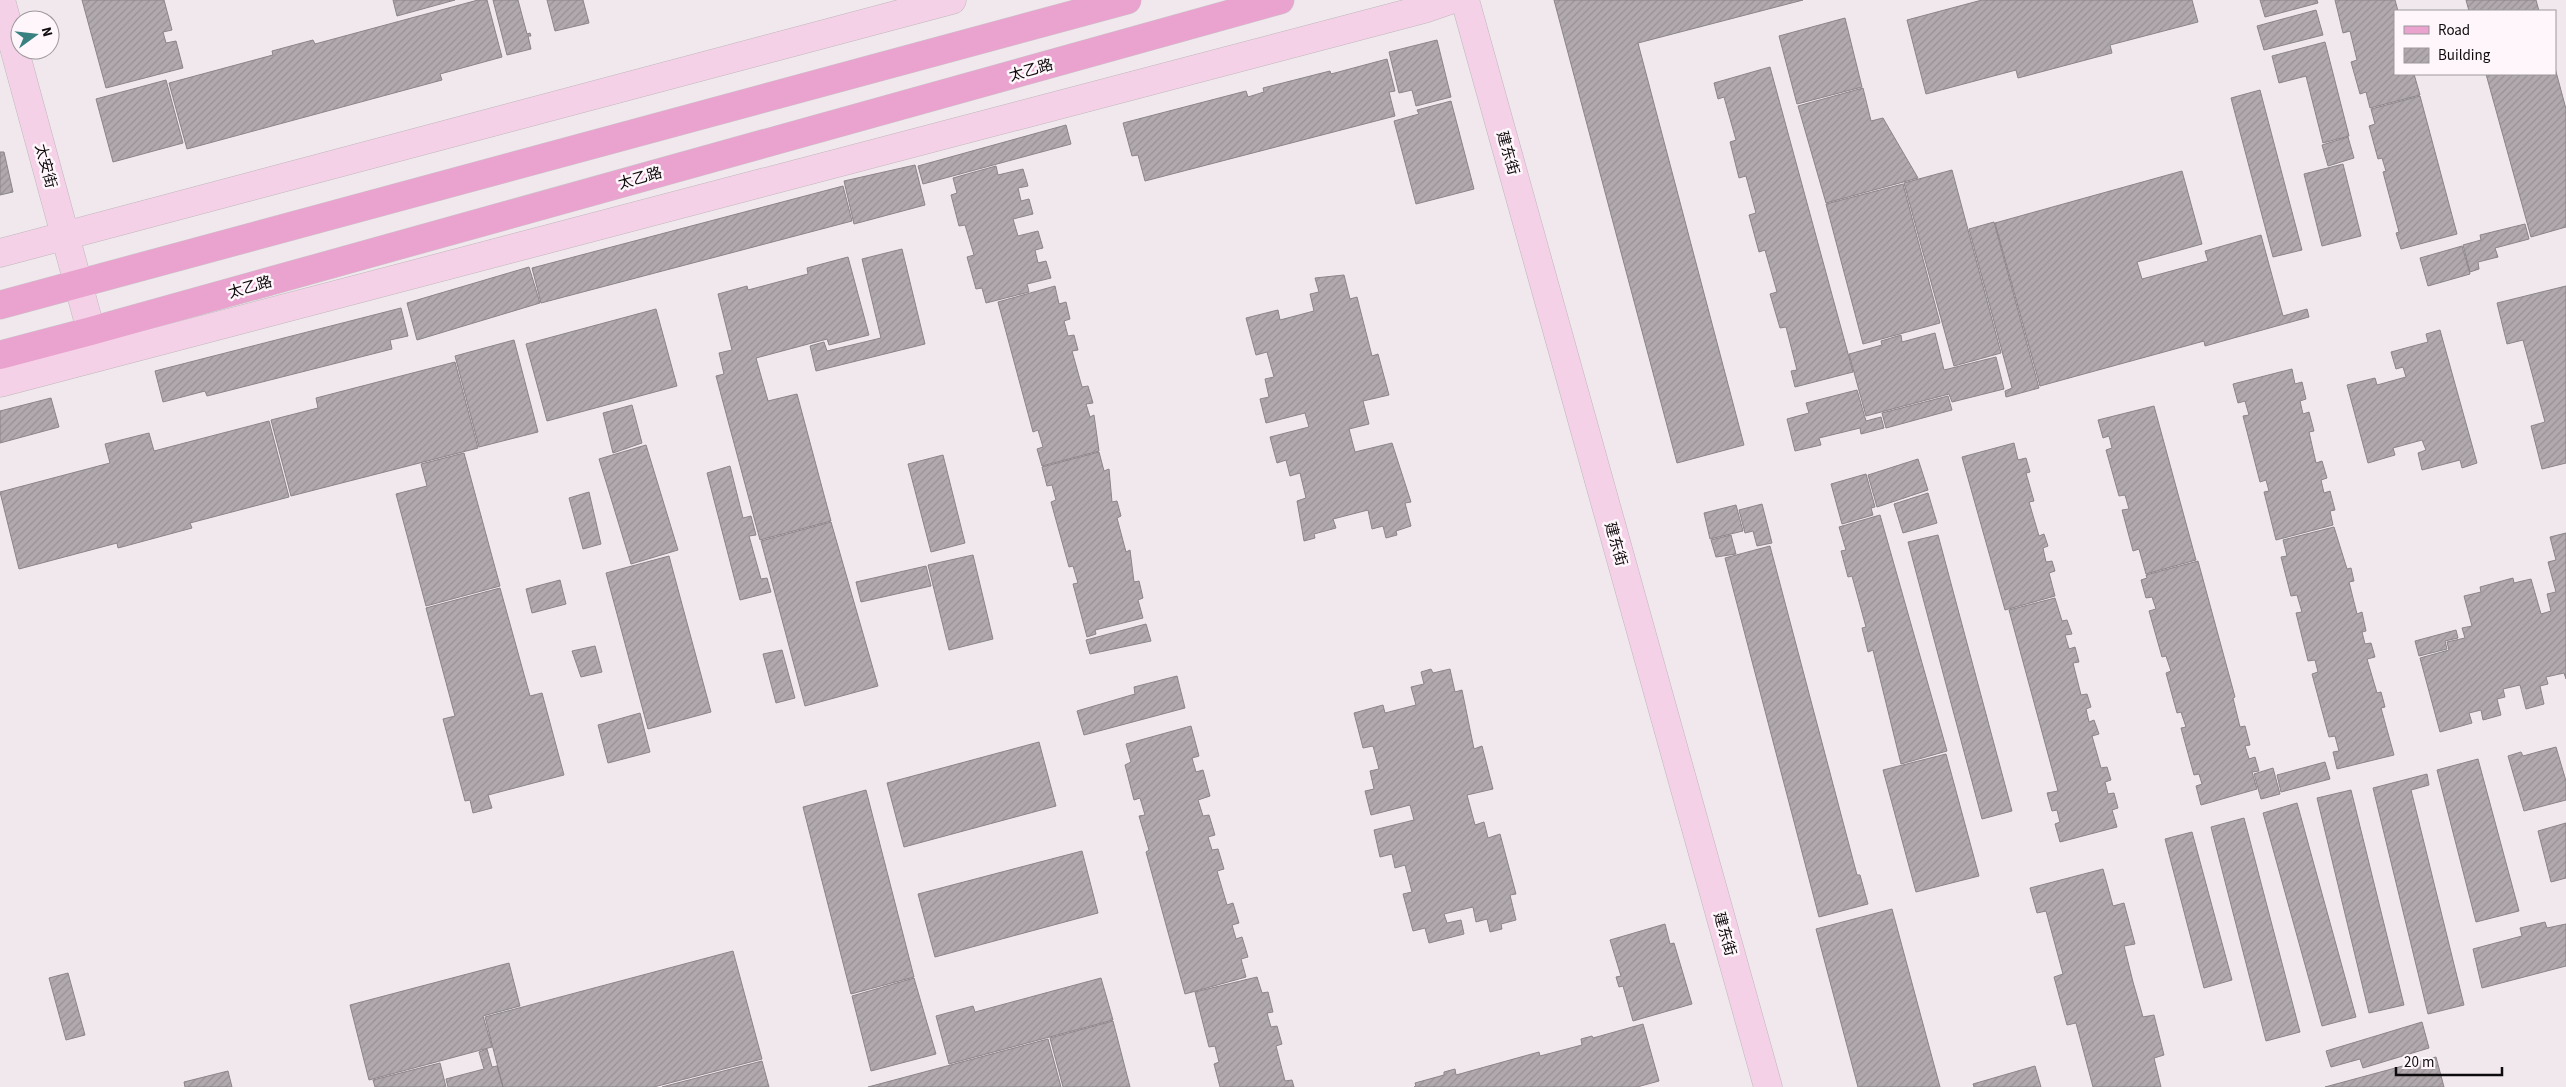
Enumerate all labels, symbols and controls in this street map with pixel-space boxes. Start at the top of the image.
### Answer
north arrow [10,10,60,60]
legend [2394,10,2556,75]
text: Road [2438,20,2470,41]
text: N [36,25,57,39]
text: Building [2438,45,2491,66]
street label: 太乙路 [1007,54,1056,87]
street label: 建东街 [1491,129,1524,178]
street label: 太安街 [30,142,61,191]
street label: 太乙路 [616,162,665,195]
street label: 太乙路 [226,271,275,304]
street label: 建东街 [1599,520,1632,569]
street label: 建东街 [1708,910,1741,959]
scale bar [2396,1044,2502,1076]
text: 20 m [2404,1052,2434,1073]

